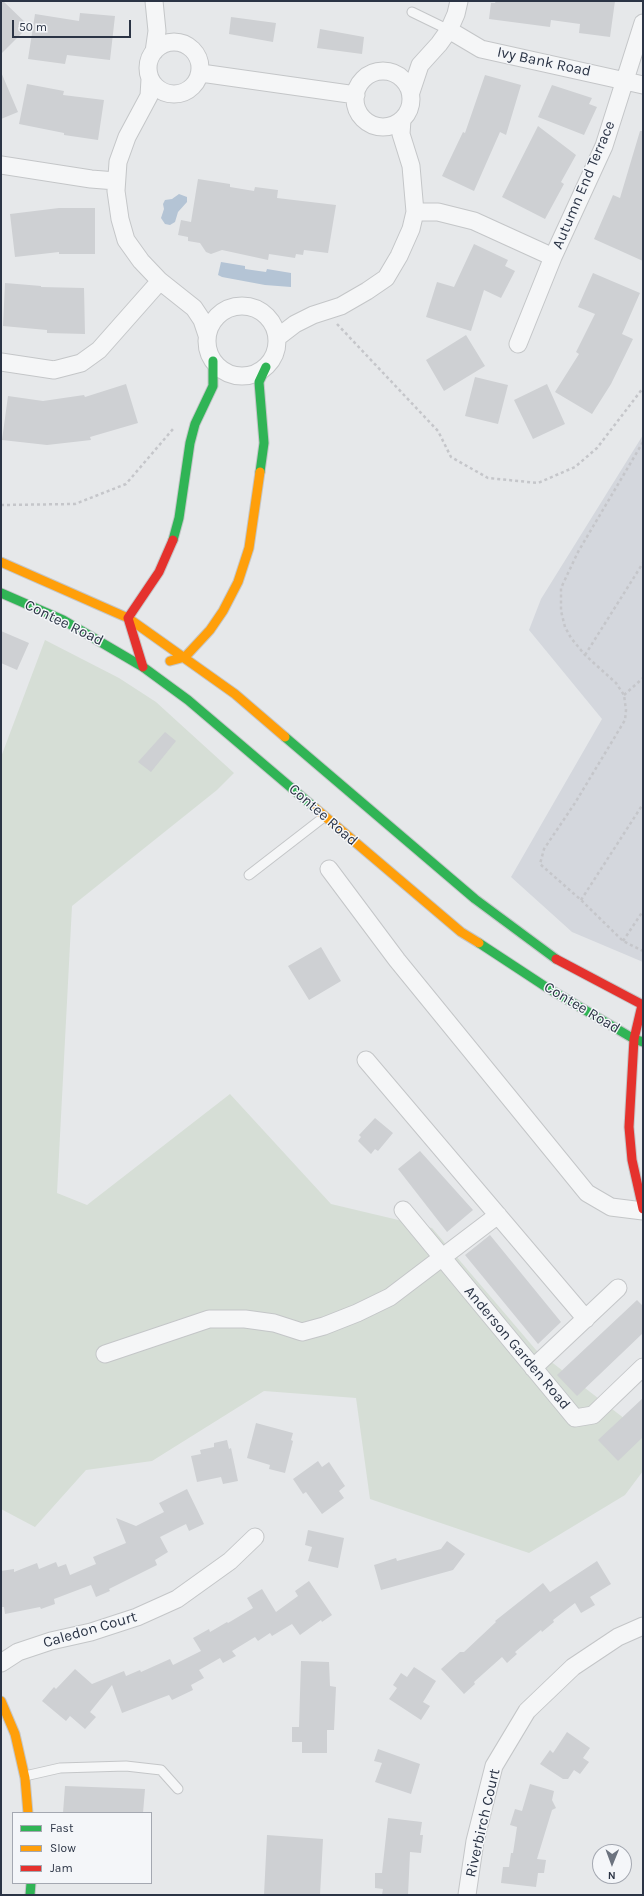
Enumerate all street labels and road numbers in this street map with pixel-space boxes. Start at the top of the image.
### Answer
street label: Ivy Bank Road [495,43,593,81]
street label: Autumn End Terrace [549,118,619,252]
street label: Contee Road [22,596,106,650]
street label: Contee Road [285,780,361,850]
street label: Contee Road [541,978,623,1038]
street label: Anderson Garden Road [460,1283,574,1413]
street label: Caledon Court [41,1608,139,1652]
street label: Riverbirch Court [462,1767,504,1879]

